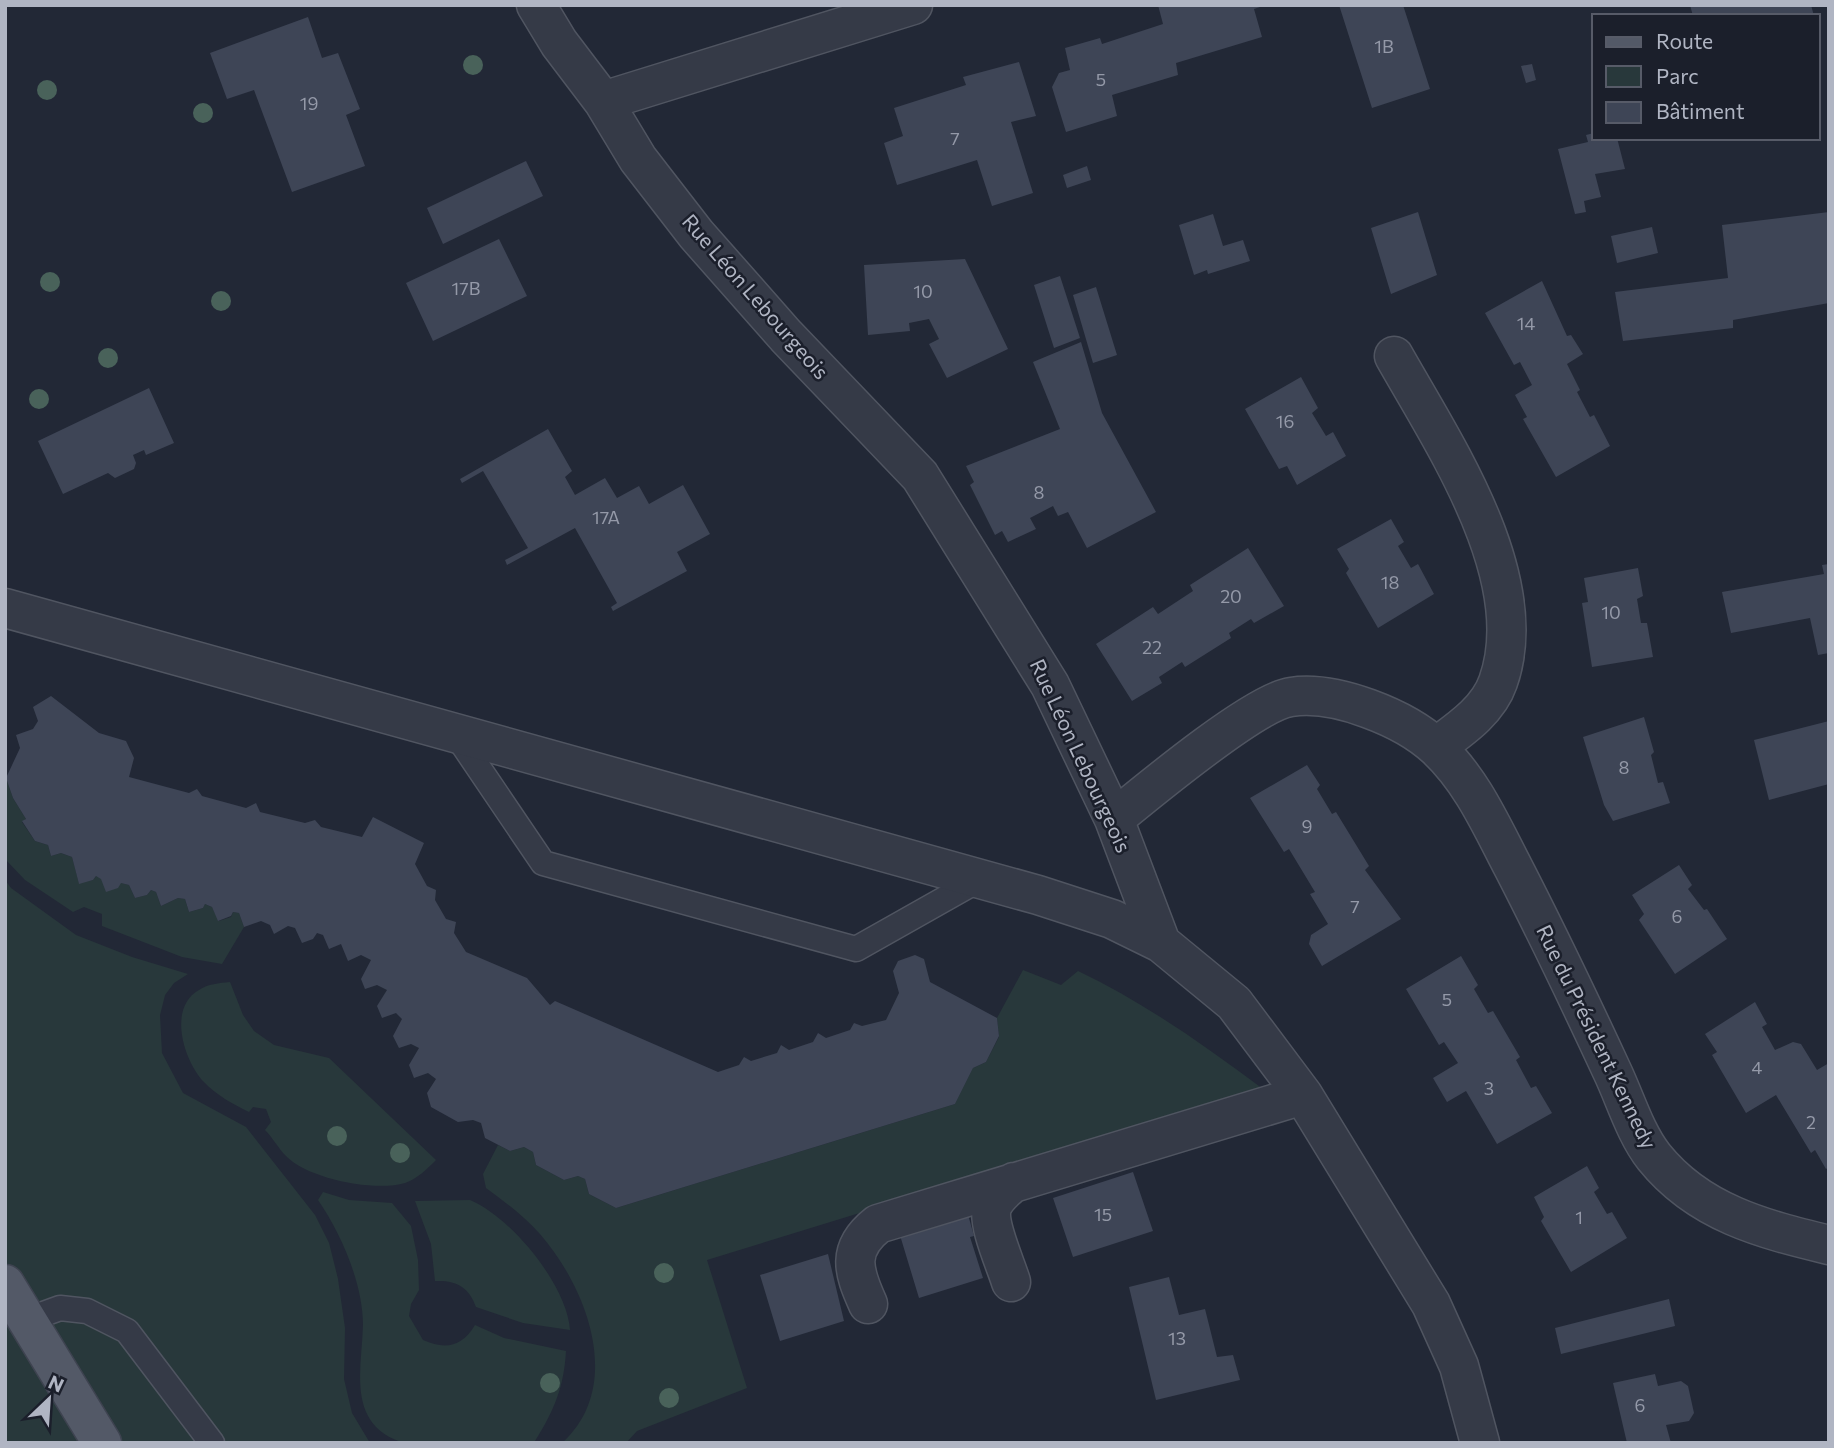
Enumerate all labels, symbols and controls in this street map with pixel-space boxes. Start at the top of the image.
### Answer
legend [1592,14,1820,140]
text: Route [1656,28,1713,53]
house number: 1B [1374,35,1394,57]
text: Parc [1656,63,1699,88]
house number: 5 [1096,68,1106,90]
house number: 19 [300,92,318,114]
text: Bâtiment [1656,98,1745,123]
house number: 7 [950,127,960,149]
street label: Rue Léon Lebourgeois [678,208,835,384]
house number: 17B [452,277,480,299]
house number: 10 [913,280,933,302]
house number: 14 [1517,312,1535,334]
house number: 16 [1276,410,1294,432]
house number: 8 [1034,481,1045,503]
house number: 17A [592,506,620,528]
house number: 18 [1381,571,1399,593]
house number: 20 [1220,585,1242,607]
house number: 10 [1601,601,1621,623]
house number: 22 [1142,636,1162,658]
street label: Rue Léon Lebourgeois [1026,655,1137,856]
house number: 8 [1619,756,1630,778]
house number: 9 [1302,815,1312,837]
house number: 7 [1350,895,1360,917]
house number: 6 [1672,905,1682,927]
street label: Rue du Président Kennedy [1532,920,1663,1153]
house number: 5 [1442,988,1452,1010]
house number: 4 [1752,1056,1763,1078]
house number: 3 [1484,1077,1494,1099]
house number: 2 [1806,1111,1816,1133]
house number: 15 [1094,1203,1112,1225]
house number: 1 [1575,1206,1583,1228]
house number: 13 [1168,1327,1186,1349]
north arrow [14,1364,84,1434]
text: N [45,1370,68,1397]
house number: 6 [1635,1394,1645,1416]

